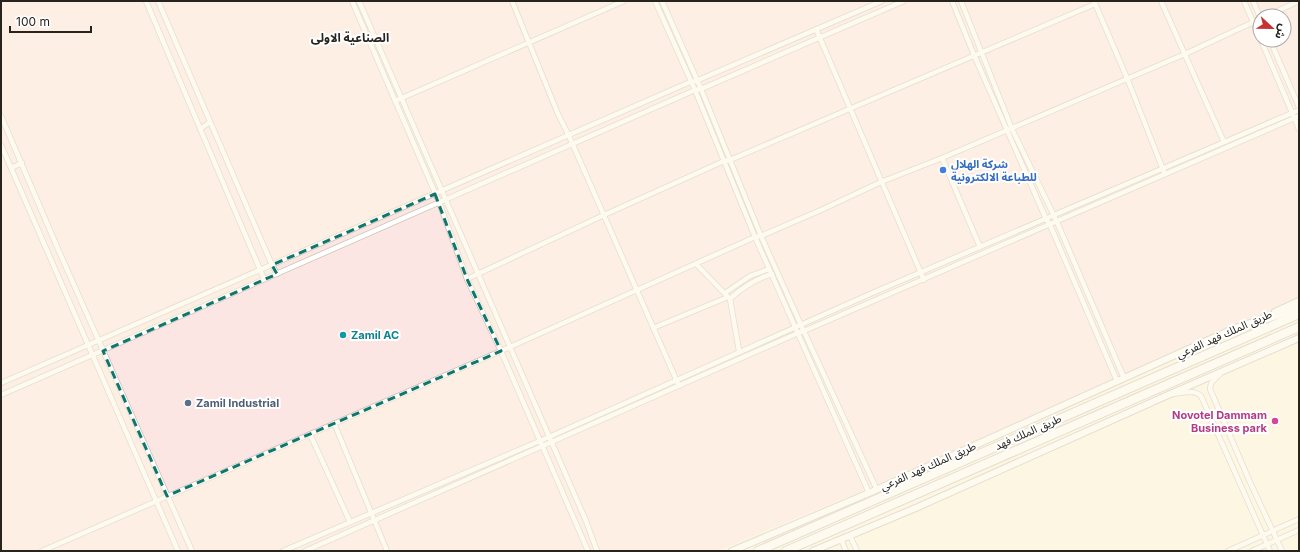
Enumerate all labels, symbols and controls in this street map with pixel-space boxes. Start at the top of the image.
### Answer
scale bar [10,8,91,34]
north arrow [1252,8,1292,48]
text: 100 m [16,14,50,29]
text: ش [1272,22,1291,41]
district label: الصناعية الاولى [311,30,389,45]
place label: شركة الهلال للطباعة الالكترونية [951,157,1037,184]
marker: شركة الهلال للطباعة الالكترونية [938,165,948,175]
street label: طريق الملك فهد الفرعي [1174,307,1275,364]
place label: Zamil AC [351,328,399,342]
marker: Zamil AC [338,330,348,340]
place label: Zamil Industrial [196,396,279,410]
marker: Zamil Industrial [183,398,193,408]
place label: Novotel Dammam Business park [1172,408,1268,435]
street label: طريق الملك فهد [993,411,1064,453]
marker: Novotel Dammam Business park [1270,416,1280,426]
street label: طريق الملك فهد الفرعي [878,439,979,496]

